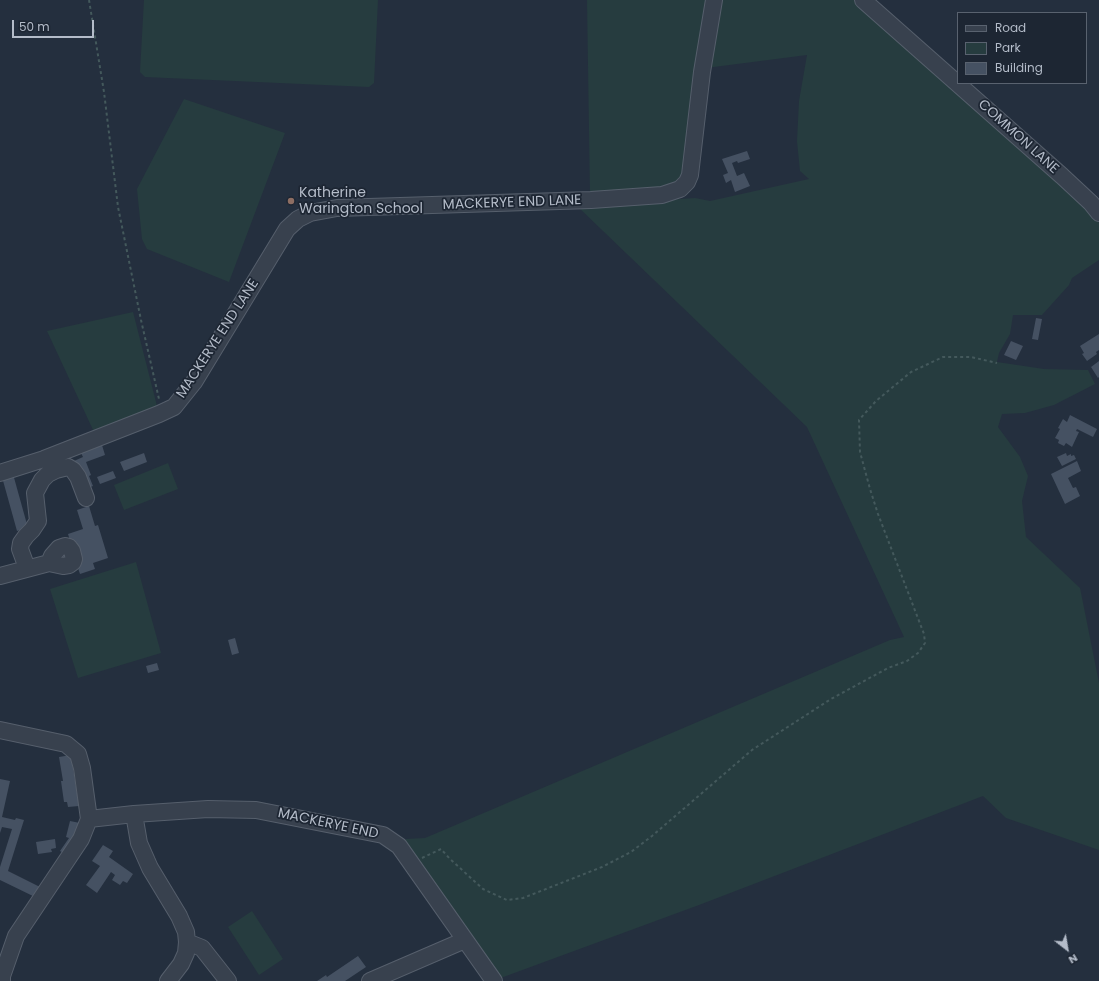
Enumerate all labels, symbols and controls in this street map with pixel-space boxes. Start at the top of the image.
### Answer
scale bar [14,12,96,38]
legend [957,12,1087,84]
text: 50 m [19,18,50,35]
text: Road [995,19,1026,36]
text: Park [995,39,1021,56]
text: Building [995,59,1043,76]
street label: COMMON LANE [974,96,1062,178]
place label: Katherine Warington School [299,185,423,218]
street label: MACKERYE END LANE [442,192,582,214]
marker: Katherine Warington School [286,196,296,206]
street label: MACKERYE END LANE [173,276,263,402]
street label: MACKERYE END [276,805,380,843]
north arrow [1047,929,1087,969]
text: N [1066,950,1081,968]

